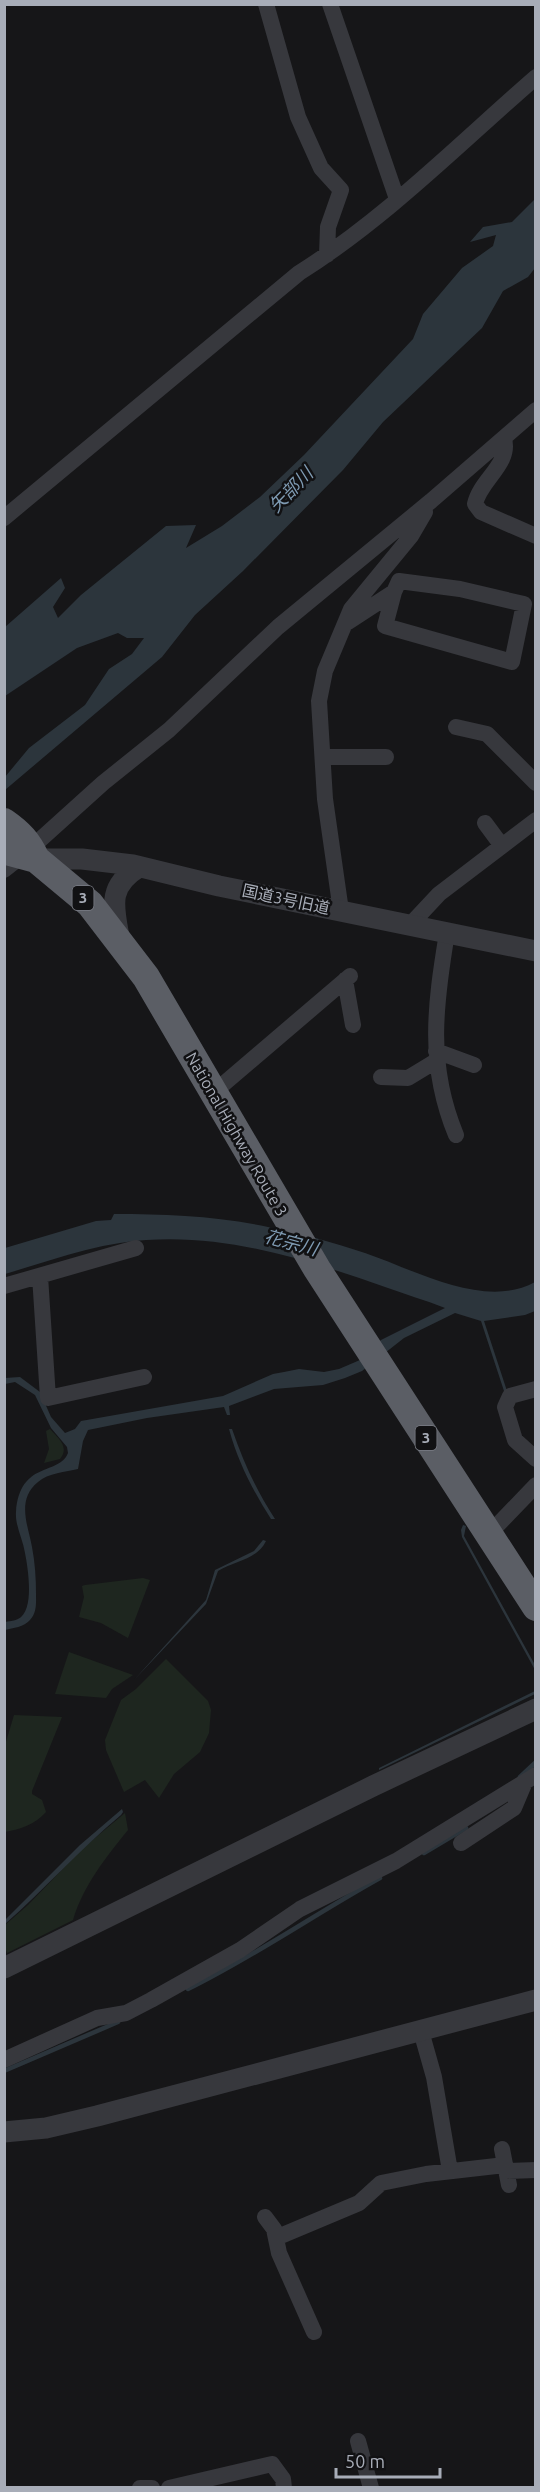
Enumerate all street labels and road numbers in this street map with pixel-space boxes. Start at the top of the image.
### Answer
street label: 国道3号旧道 [241,881,331,917]
road number: 3 [72,886,94,910]
street label: National Highway Route 3 [183,1049,291,1219]
road number: 3 [416,1426,436,1450]

